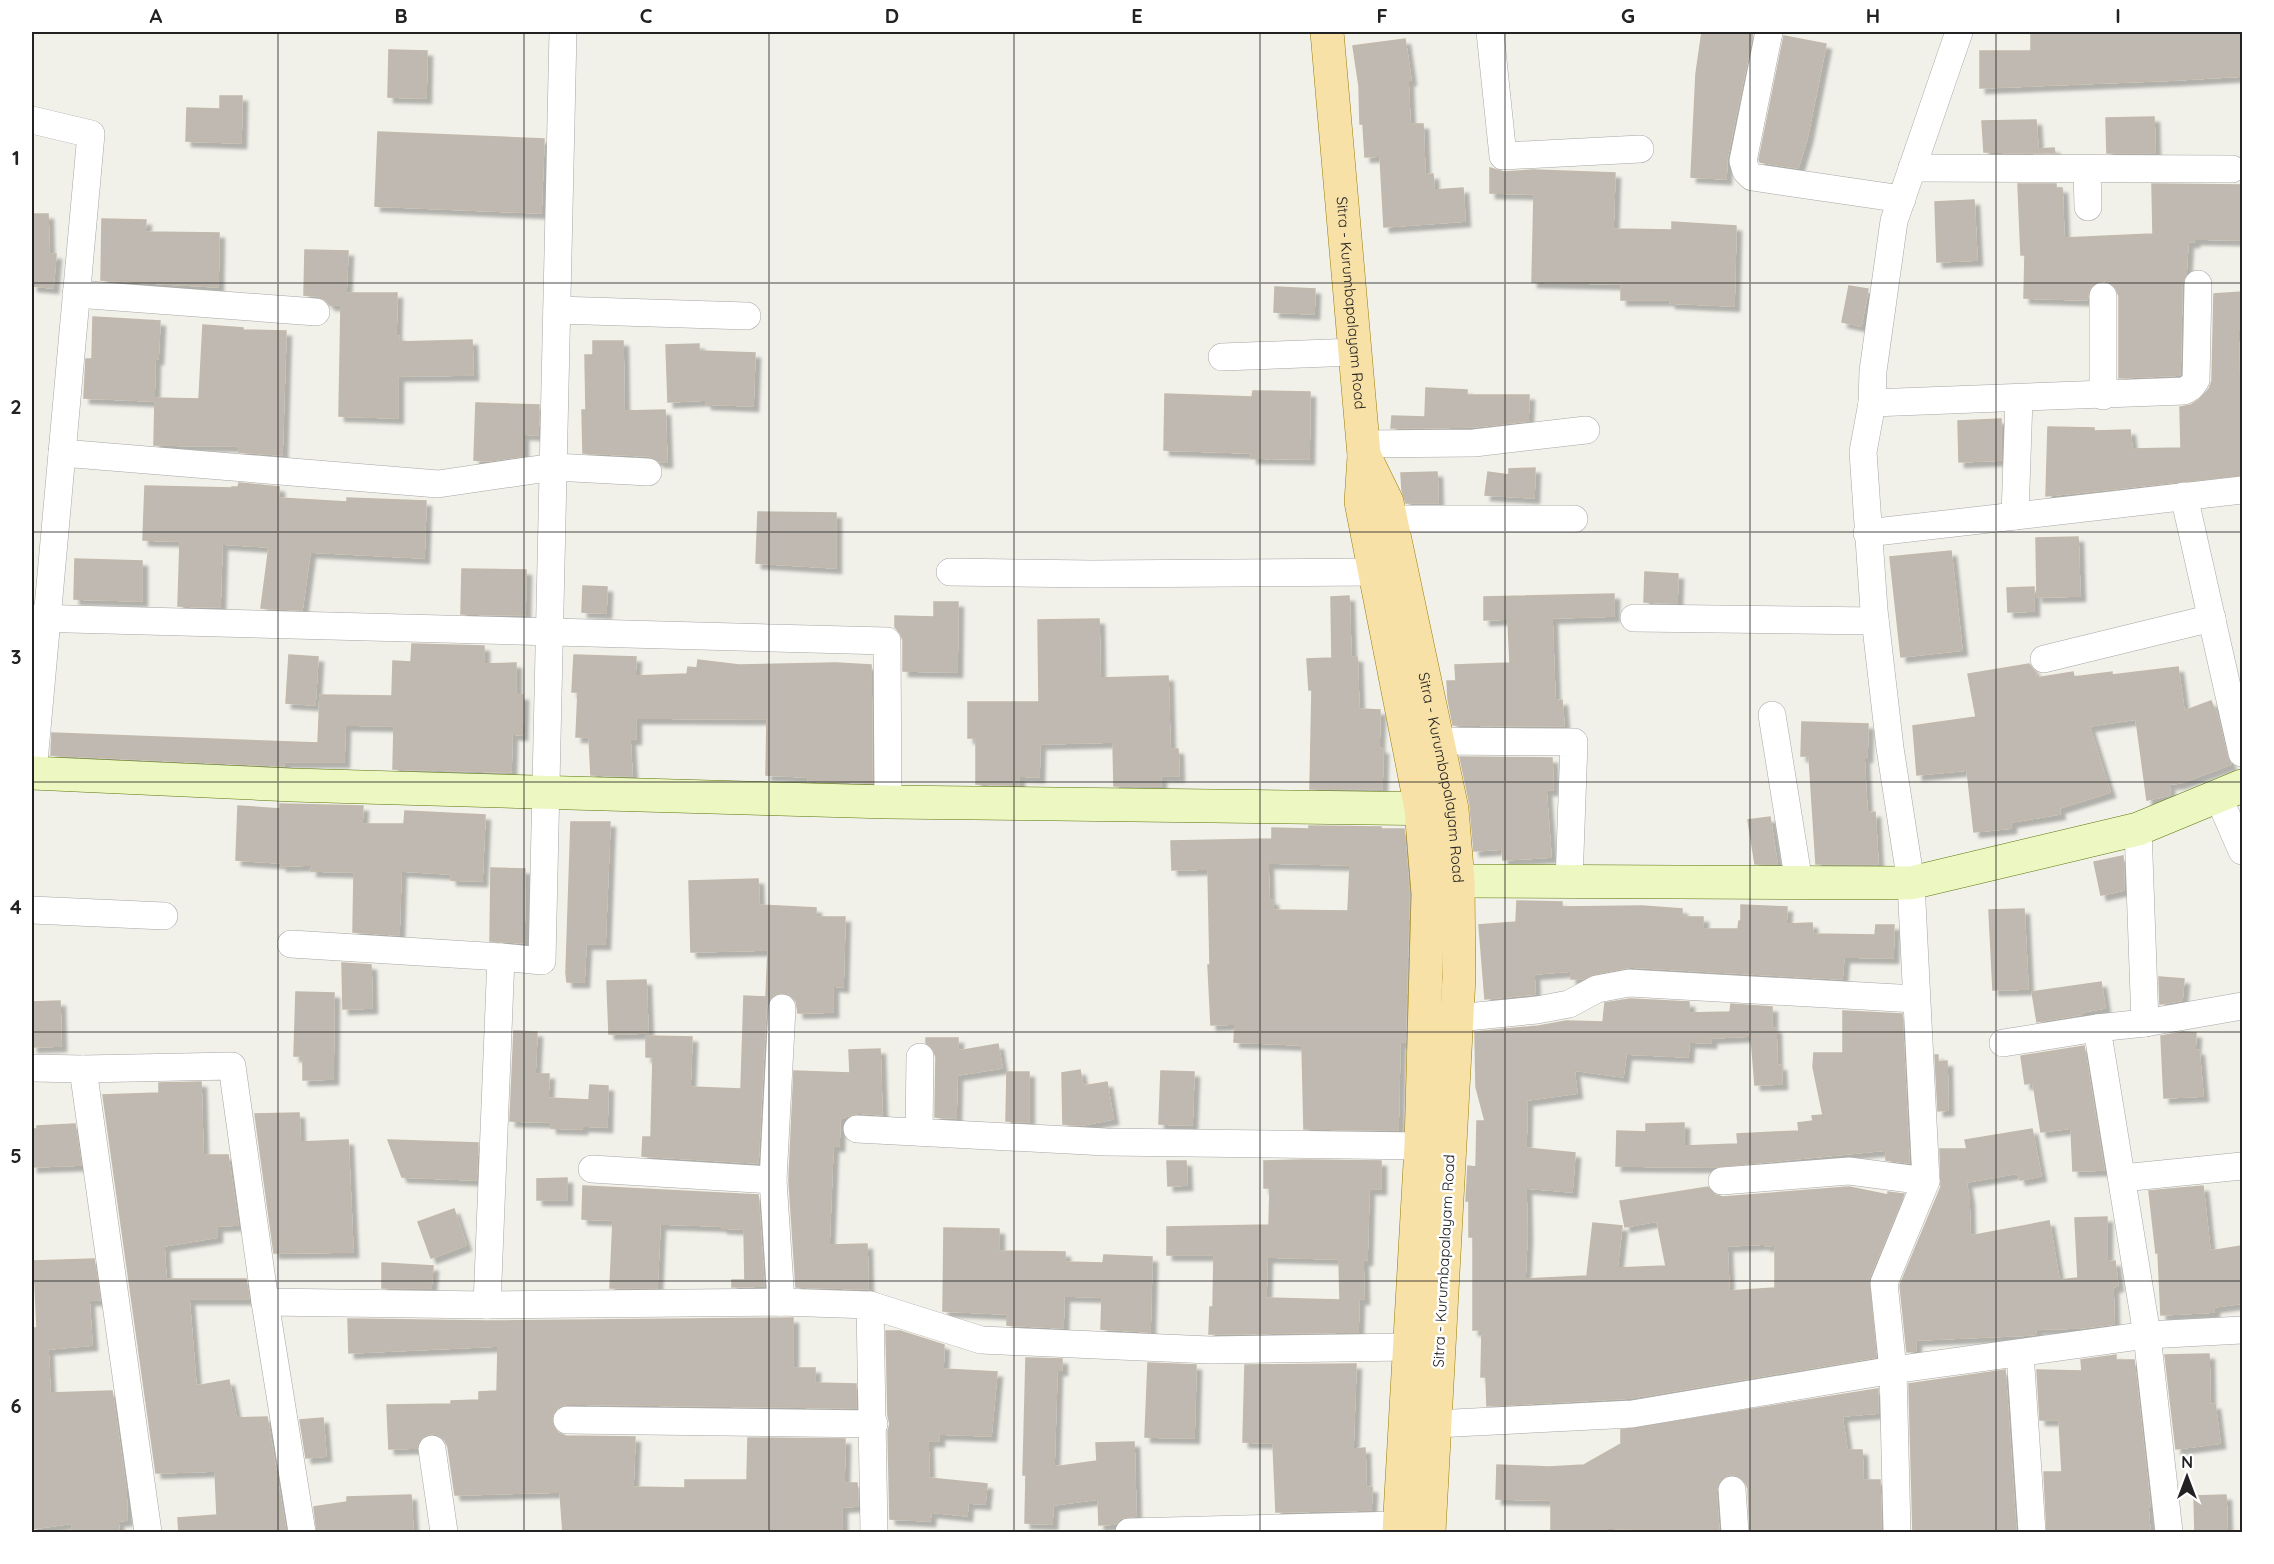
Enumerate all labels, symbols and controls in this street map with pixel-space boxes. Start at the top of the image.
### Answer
text: A [150,3,163,28]
text: B [394,3,408,28]
text: C [640,3,653,28]
text: D [885,3,899,28]
text: E [1131,3,1143,28]
text: F [1376,3,1388,28]
text: G [1621,3,1635,28]
text: H [1866,3,1880,28]
text: I [2115,3,2121,28]
text: 1 [12,145,20,170]
street label: Sitra - Kurumbapalayam Road [1332,196,1370,410]
text: 2 [10,394,22,419]
text: 3 [11,644,21,669]
street label: Sitra - Kurumbapalayam Road [1414,670,1468,884]
text: 4 [10,894,22,919]
text: 5 [10,1143,22,1168]
street label: Sitra - Kurumbapalayam Road [1428,1154,1459,1368]
text: 6 [10,1393,22,1418]
north arrow [2157,1447,2217,1507]
text: N [2181,1452,2193,1472]

